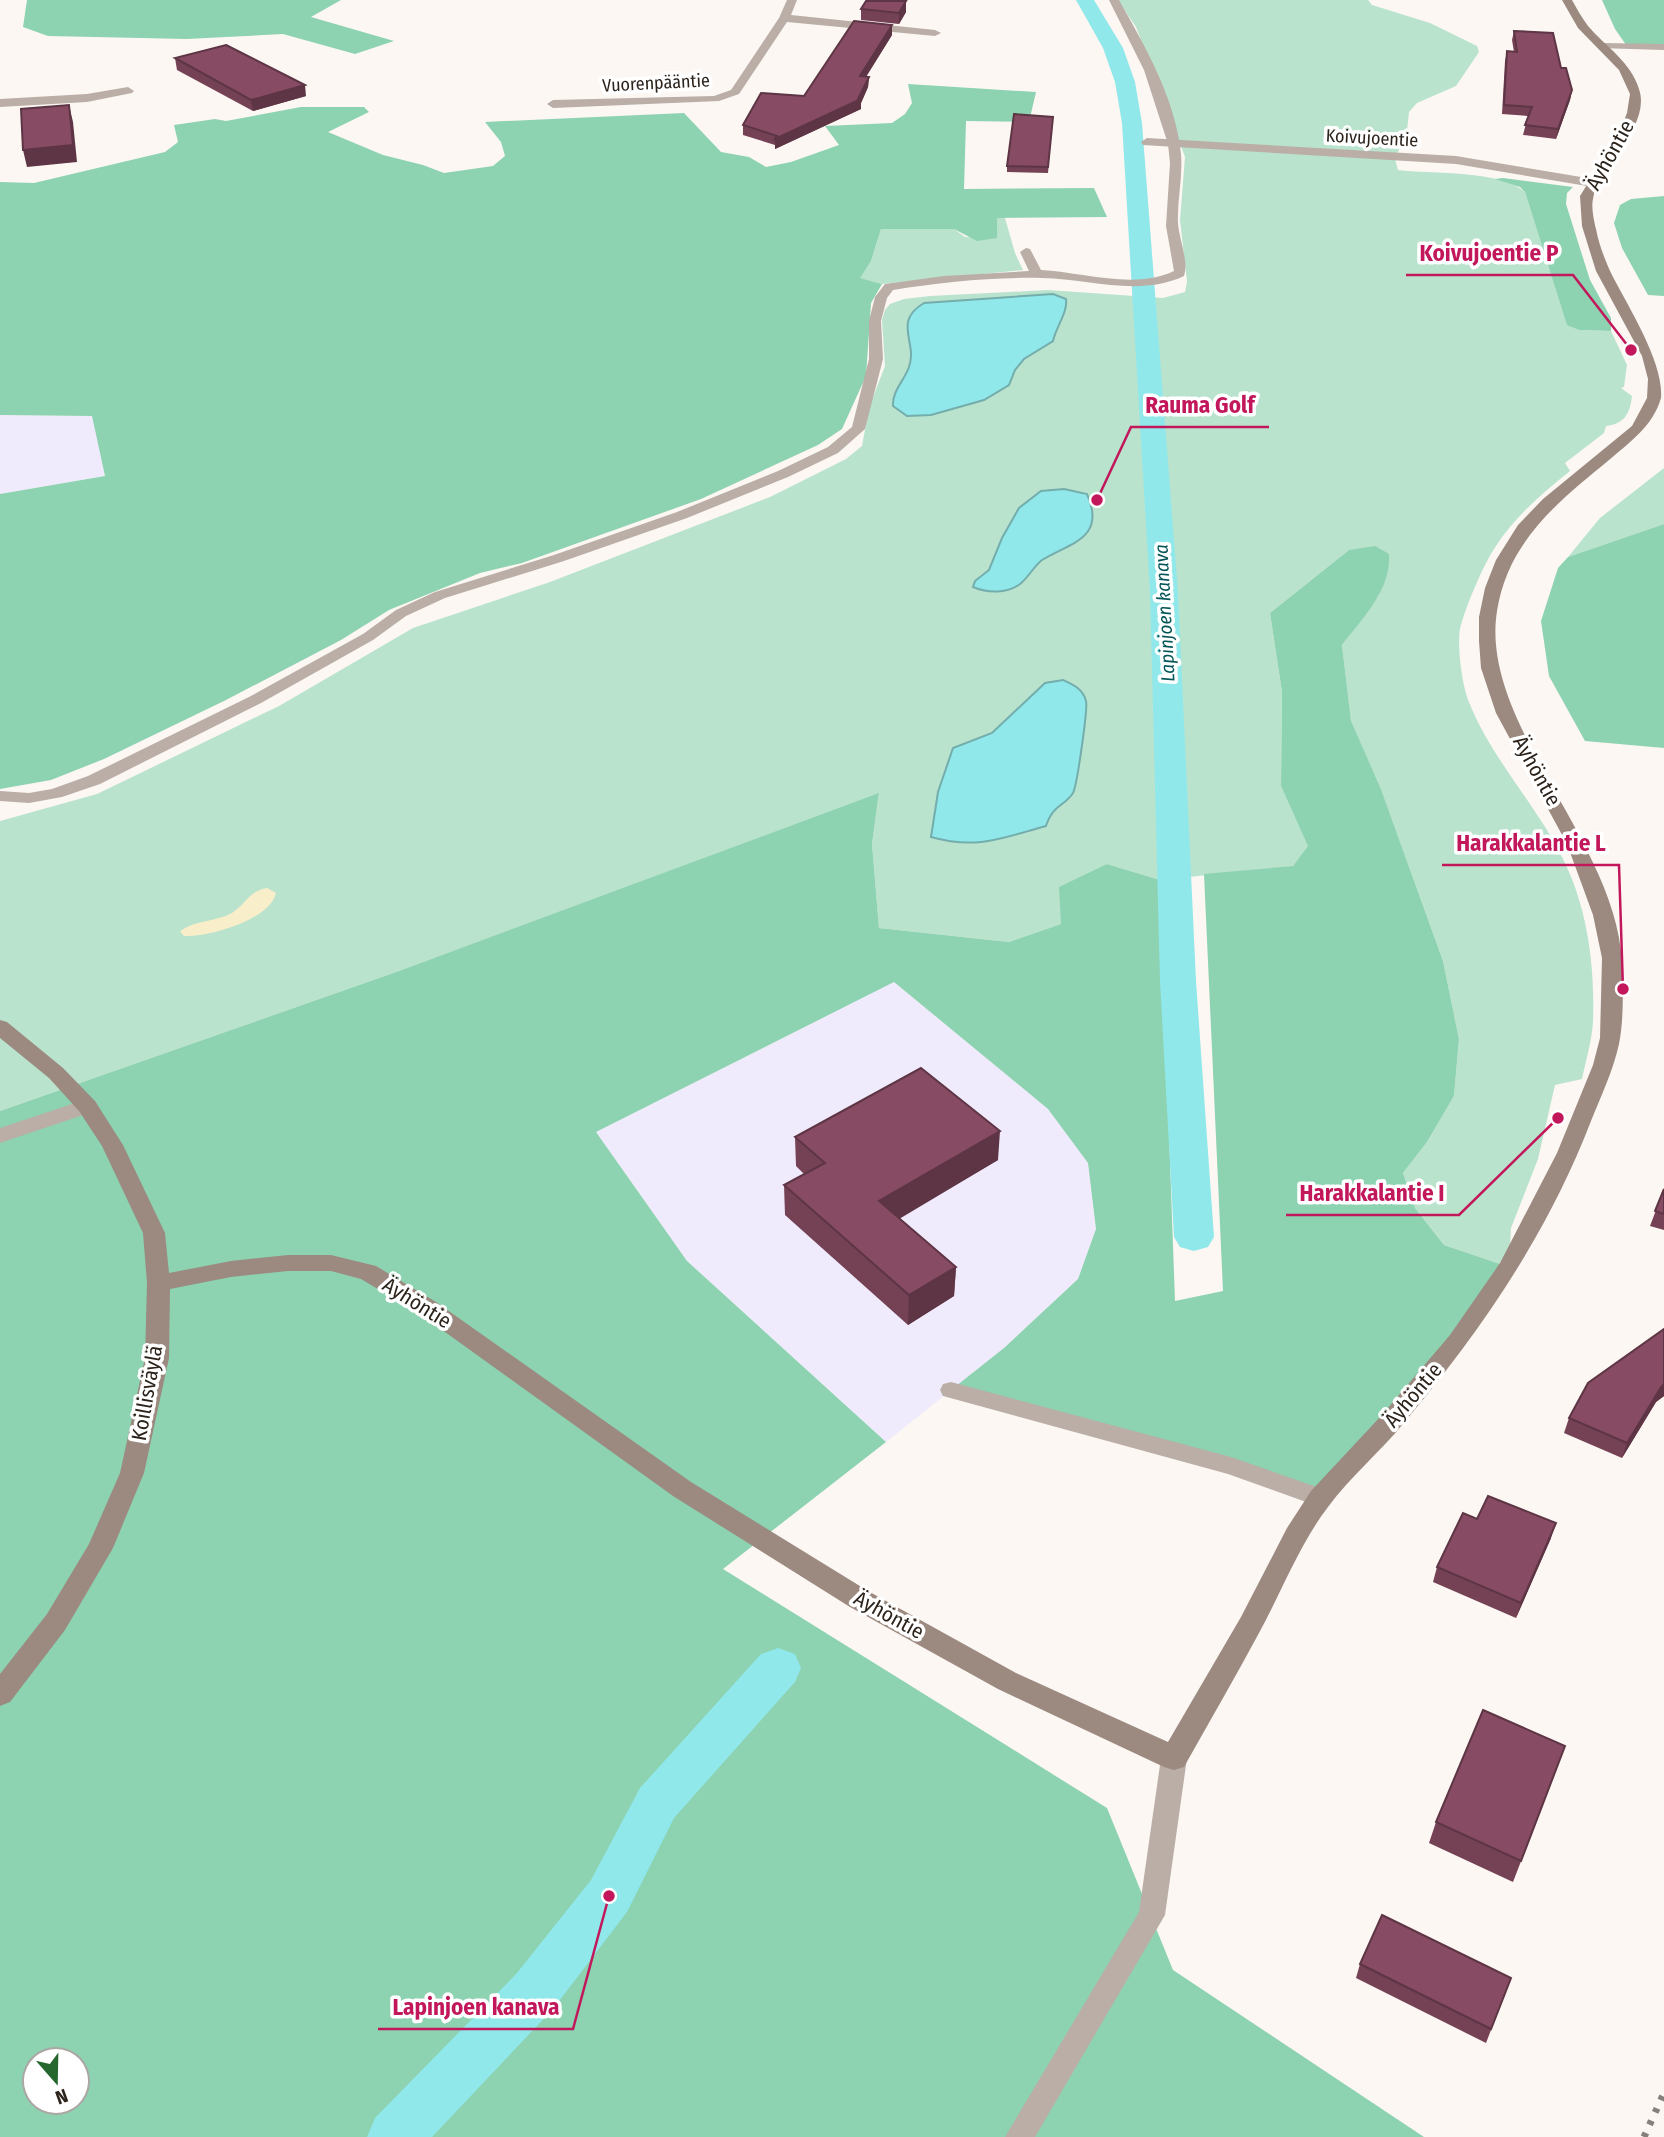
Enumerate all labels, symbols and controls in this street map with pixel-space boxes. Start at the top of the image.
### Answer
street label: Vuorenpääntie [602,69,710,97]
street label: Äyhöntie [1580,115,1640,195]
street label: Koivujoentie [1325,125,1419,151]
callout: Koivujoentie P [1406,231,1573,275]
text: Koivujoentie P [1420,239,1559,267]
callout: Rauma Golf [1131,383,1269,427]
text: Rauma Golf [1145,391,1257,419]
water label: Lapinjoen kanava [1149,544,1180,682]
street label: Äyhöntie [1507,731,1567,811]
callout: Harakkalantie L [1442,821,1619,865]
text: Harakkalantie L [1456,829,1606,857]
callout: Harakkalantie I [1286,1171,1459,1215]
text: Harakkalantie I [1299,1179,1445,1207]
street label: Äyhöntie [378,1272,456,1334]
street label: Koillisväylä [126,1343,168,1443]
street label: Äyhöntie [1379,1357,1447,1433]
street label: Äyhöntie [849,1585,929,1645]
callout: Lapinjoen kanava [378,1985,573,2029]
text: Lapinjoen kanava [393,1993,559,2021]
north arrow [21,2046,91,2116]
text: N [52,2084,71,2109]

